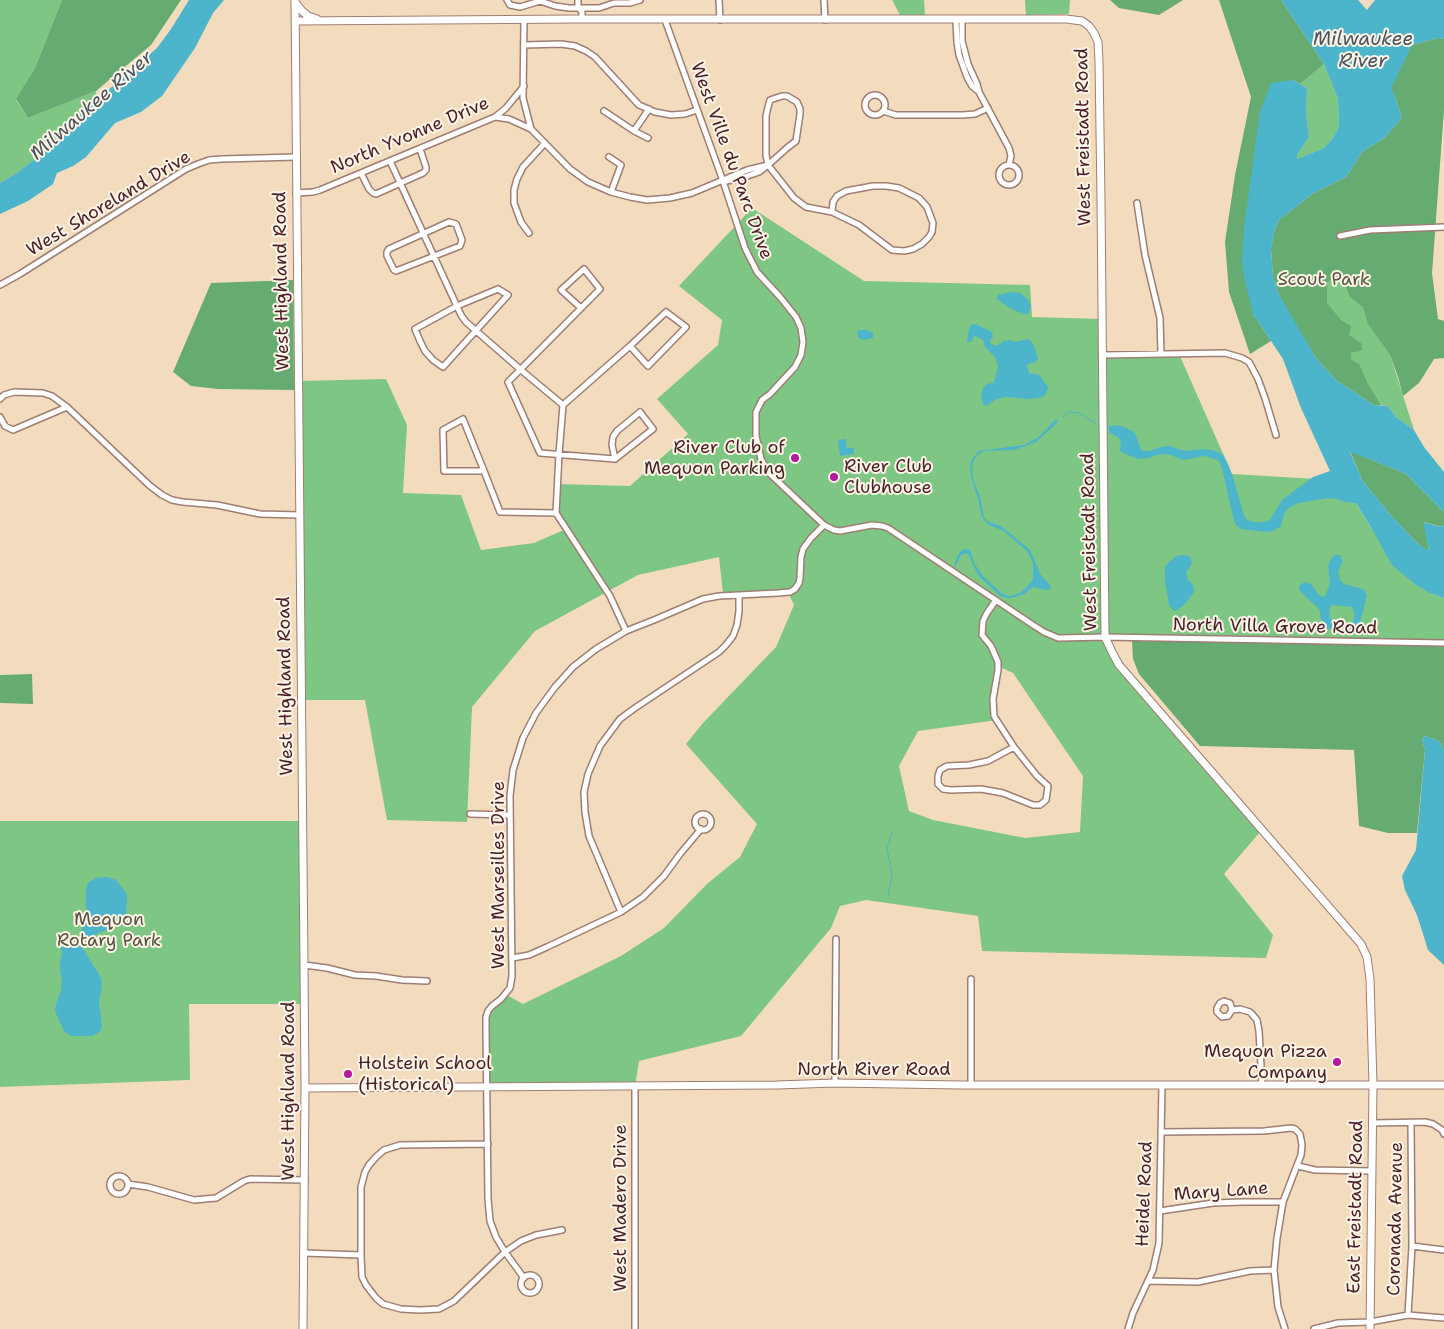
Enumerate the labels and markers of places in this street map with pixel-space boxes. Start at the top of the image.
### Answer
place label: River Club of Mequon Parking [644,437,785,479]
marker: River Club of Mequon Parking [789,452,801,464]
place label: River Club Clubhouse [844,456,932,498]
marker: River Club Clubhouse [828,471,840,483]
place label: Mequon Pizza Company [1204,1041,1327,1084]
place label: Holstein School (Historical) [358,1053,492,1096]
marker: Mequon Pizza Company [1331,1056,1343,1068]
marker: Holstein School (Historical) [342,1068,354,1080]

